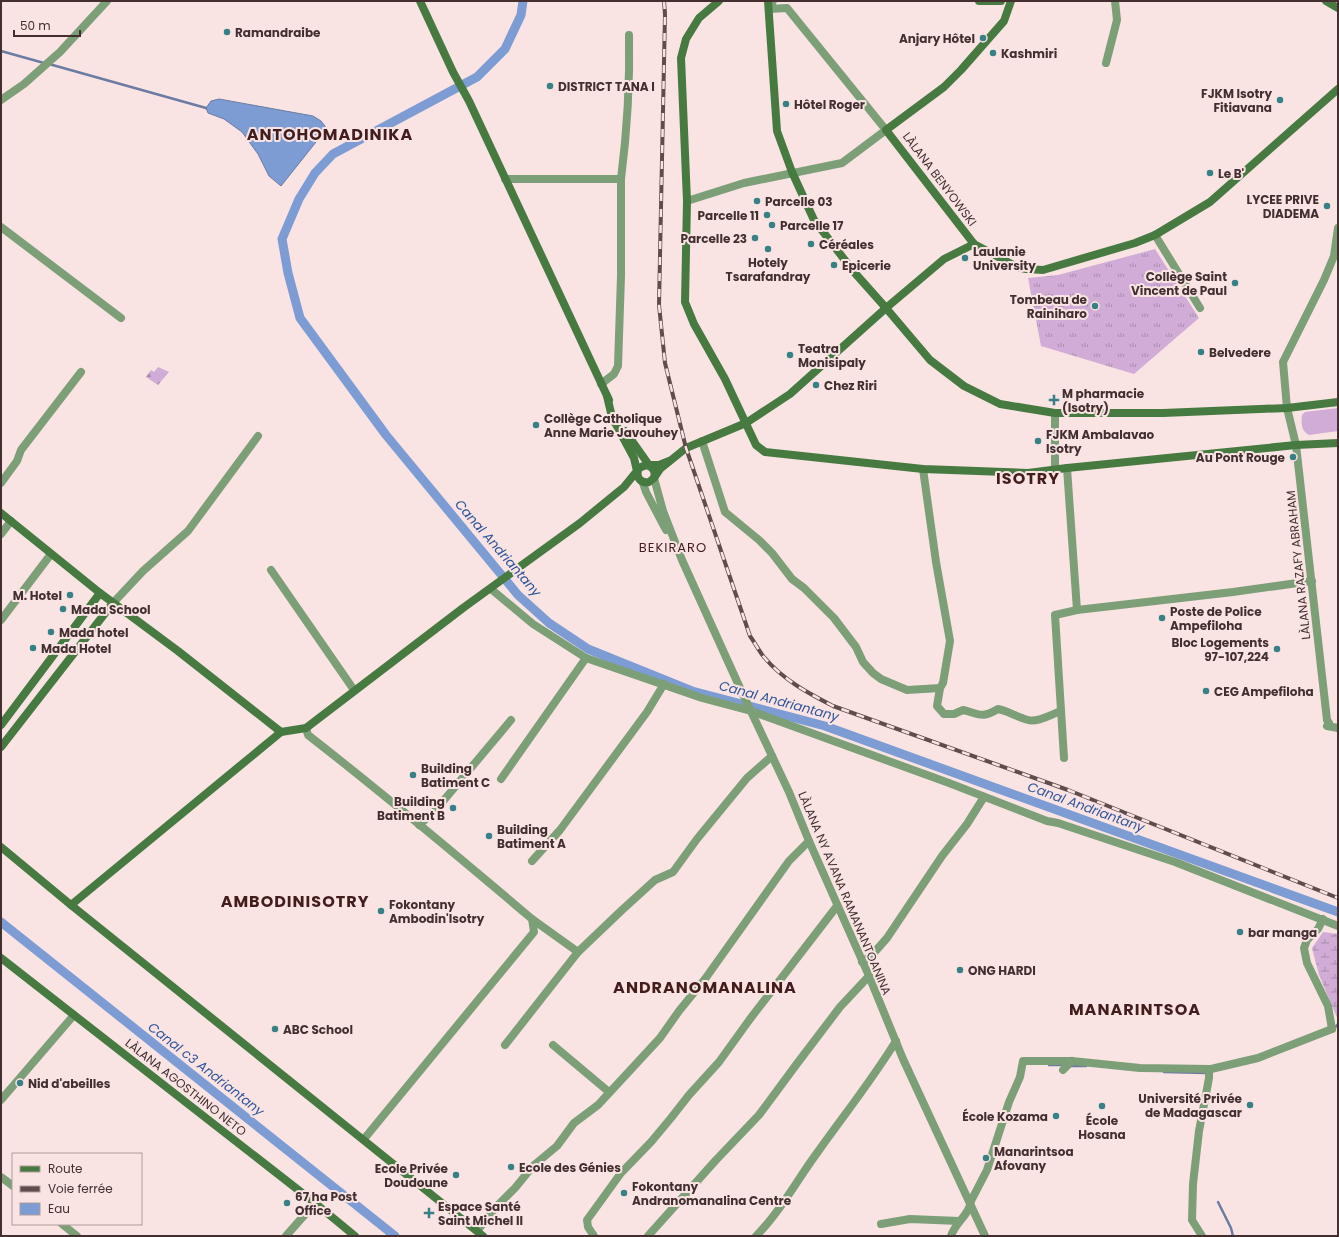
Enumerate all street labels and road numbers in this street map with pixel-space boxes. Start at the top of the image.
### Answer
street label: LÀLANA BENYOWSKI [899,129,981,229]
street label: LÀLANA RAZAFY ABRAHAM [1282,489,1314,641]
street label: LÀLANA NY AVANA RAMANANTOANINA [794,789,896,997]
street label: LÀLANA AGOSTHINO NETO [122,1034,250,1140]

